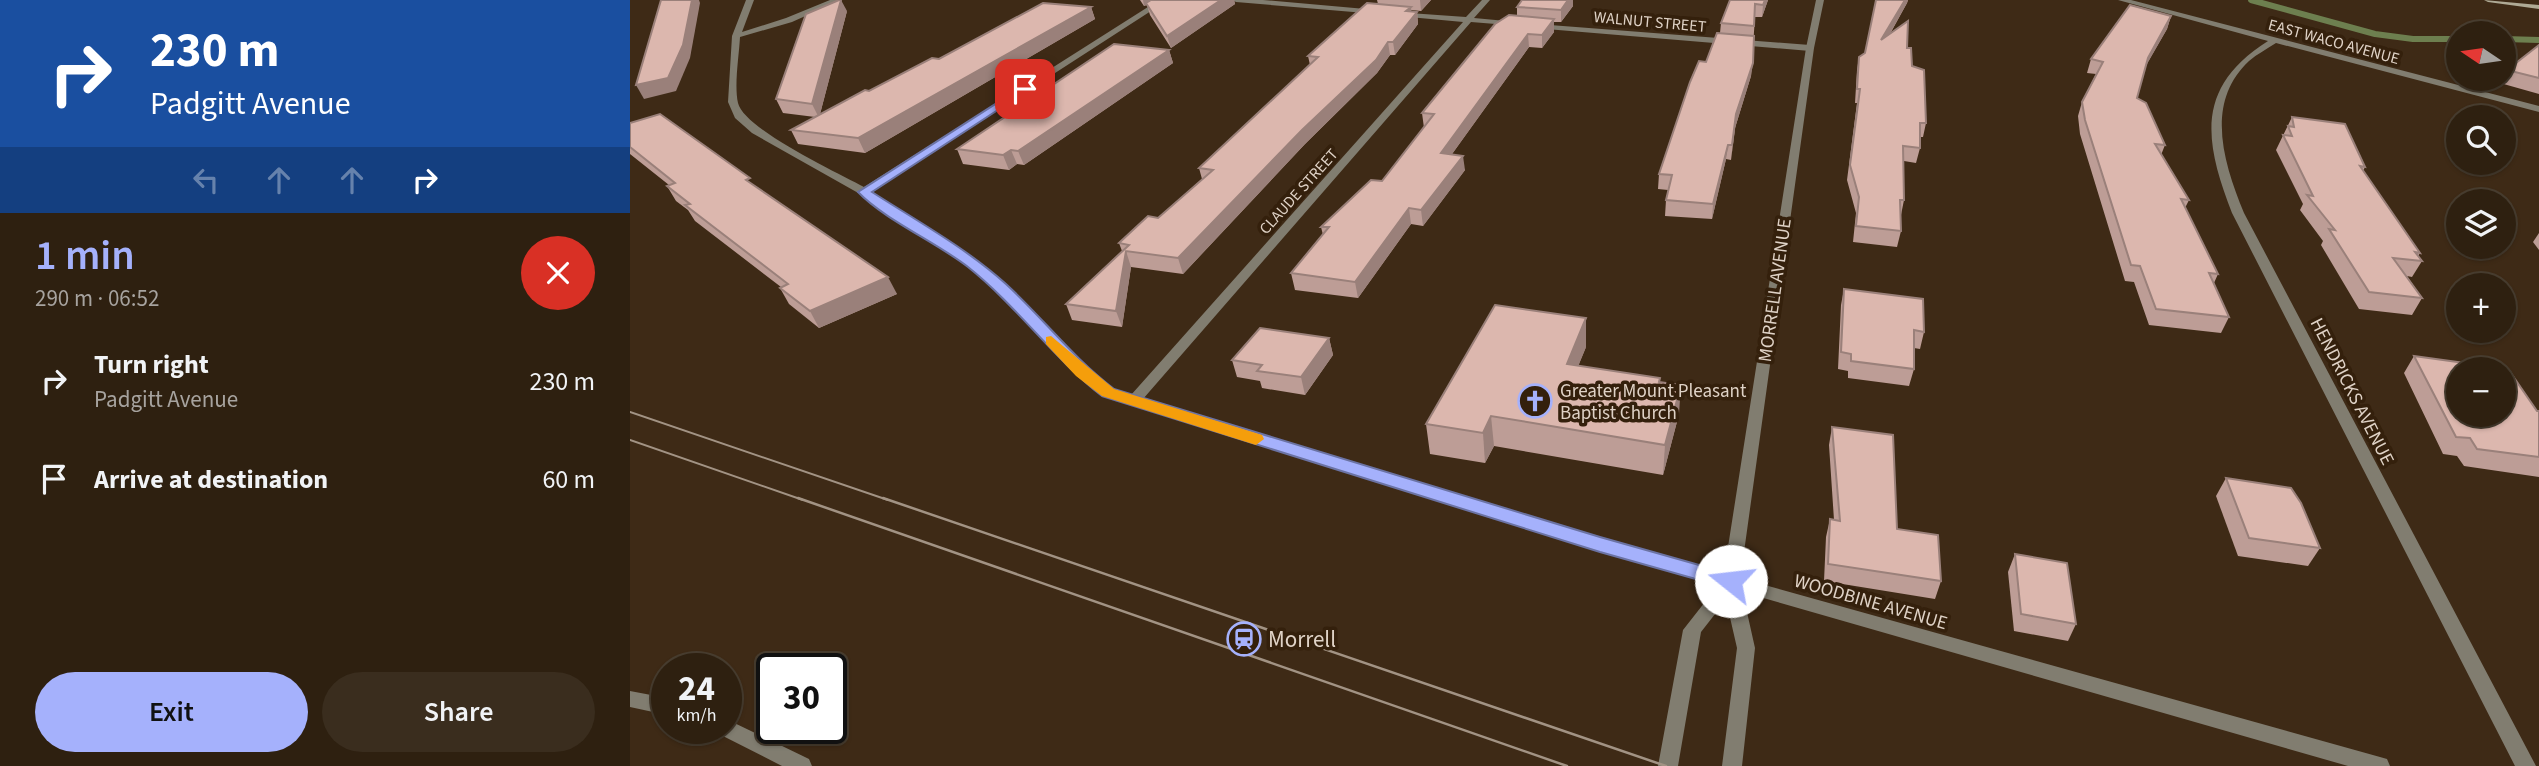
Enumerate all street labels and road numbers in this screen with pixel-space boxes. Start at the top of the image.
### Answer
street label: WALNUT STREET [1593,6,1707,38]
street label: EAST WACO AVENUE [2266,14,2402,70]
street label: CLAUDE STREET [1254,144,1344,239]
street label: MORRELL AVENUE [1752,217,1799,364]
street label: HENDRICKS AVENUE [2303,313,2401,470]
street label: WOODBINE AVENUE [1791,568,1950,637]

